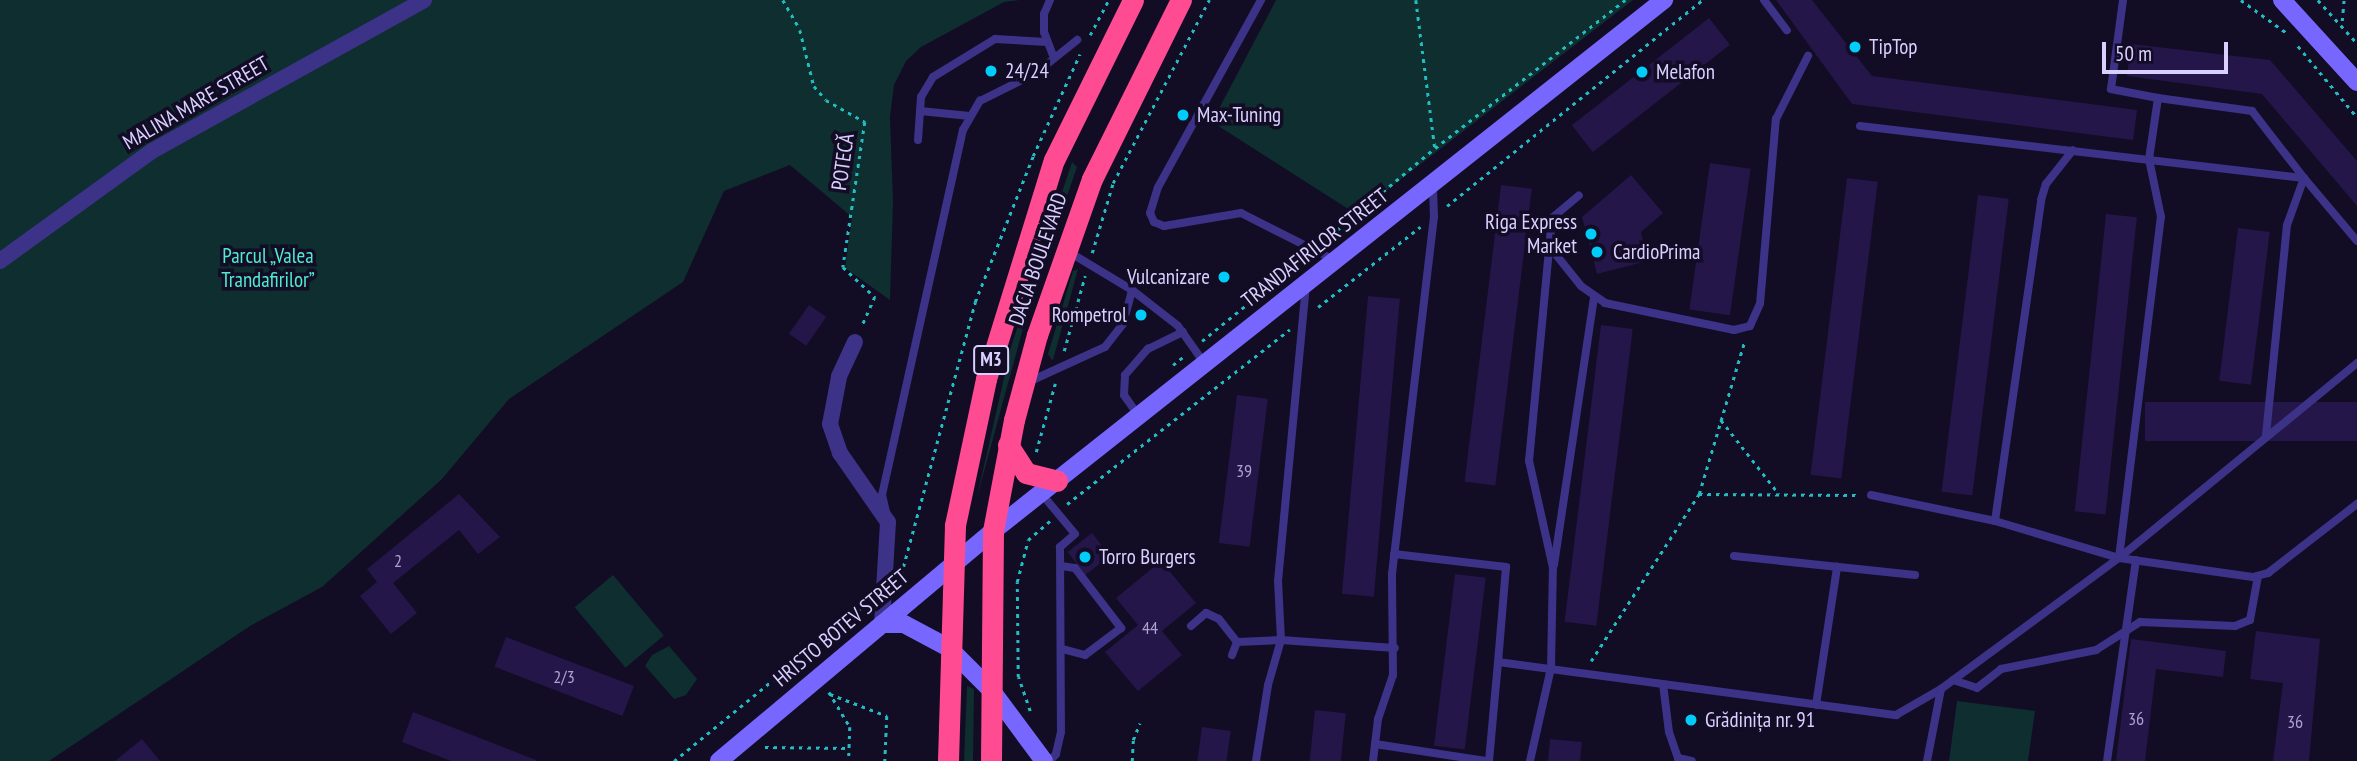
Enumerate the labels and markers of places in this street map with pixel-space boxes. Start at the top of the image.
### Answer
place label: TipTop [1869,34,1918,60]
marker: TipTop [1847,39,1863,55]
place label: 24/24 [1005,58,1049,84]
place label: Melafon [1656,59,1715,85]
marker: 24/24 [983,63,999,79]
marker: Melafon [1634,64,1650,80]
place label: Max-Tuning [1197,102,1281,128]
marker: Max-Tuning [1175,107,1191,123]
place label: Riga Express Market [1485,209,1577,259]
marker: Riga Express Market [1583,226,1599,242]
place label: CardioPrima [1613,239,1701,265]
marker: CardioPrima [1587,242,1607,262]
place label: Vulcanizare [1127,264,1210,290]
marker: Vulcanizare [1216,269,1232,285]
place label: Rompetrol [1052,302,1127,328]
marker: Rompetrol [1133,307,1149,323]
place label: Torro Burgers [1099,544,1196,570]
marker: Torro Burgers [1077,549,1093,565]
place label: Grădinița nr. 91 [1705,707,1817,733]
marker: Grădinița nr. 91 [1683,712,1699,728]

